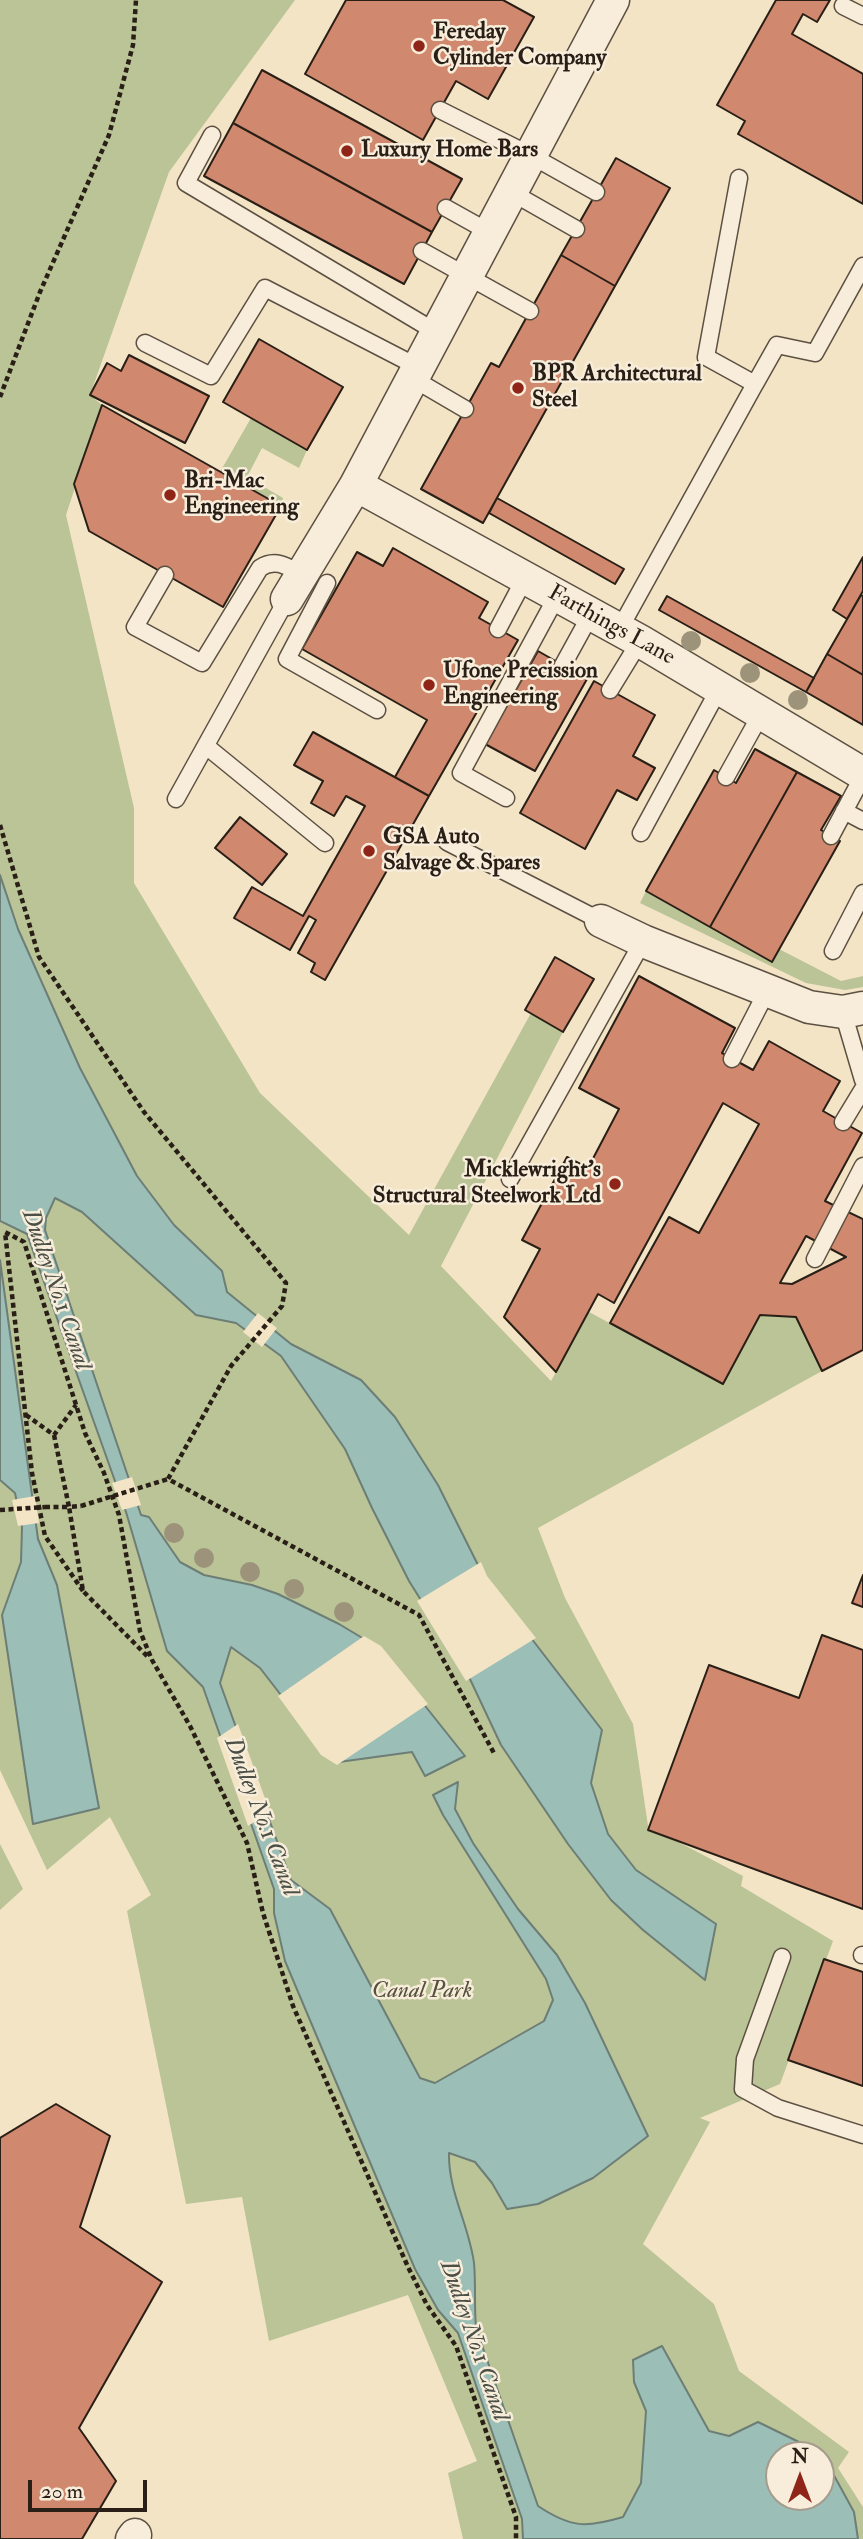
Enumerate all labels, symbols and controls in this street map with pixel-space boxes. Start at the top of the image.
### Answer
place label: Fereday Cylinder Company [433,19,606,73]
marker: Fereday Cylinder Company [411,38,427,54]
place label: Luxury Home Bars [361,137,538,165]
marker: Luxury Home Bars [339,143,355,159]
place label: BPR Architectural Steel [532,361,702,415]
marker: BPR Architectural Steel [510,380,526,396]
place label: Bri-Mac Engineering [184,468,299,522]
marker: Bri-Mac Engineering [162,487,178,503]
street label: Farthings Lane [543,580,679,672]
place label: Ufone Precission Engineering [443,658,598,712]
marker: Ufone Precission Engineering [421,677,437,693]
place label: GSA Auto Salvage & Spares [383,824,540,878]
marker: GSA Auto Salvage & Spares [361,843,377,859]
place label: Micklewright's Structural Steelwork Ltd [373,1157,601,1211]
marker: Micklewright's Structural Steelwork Ltd [607,1176,623,1192]
water label: Dudley No.1 Canal [14,1206,96,1374]
water label: Dudley No.1 Canal [216,1733,304,1901]
park label: Canal Park [372,1978,472,2006]
water label: Dudley No.1 Canal [432,2257,514,2425]
north arrow [765,2441,835,2511]
text: N [791,2445,809,2469]
scale bar [32,2466,150,2510]
text: 20 m [41,2478,83,2505]

